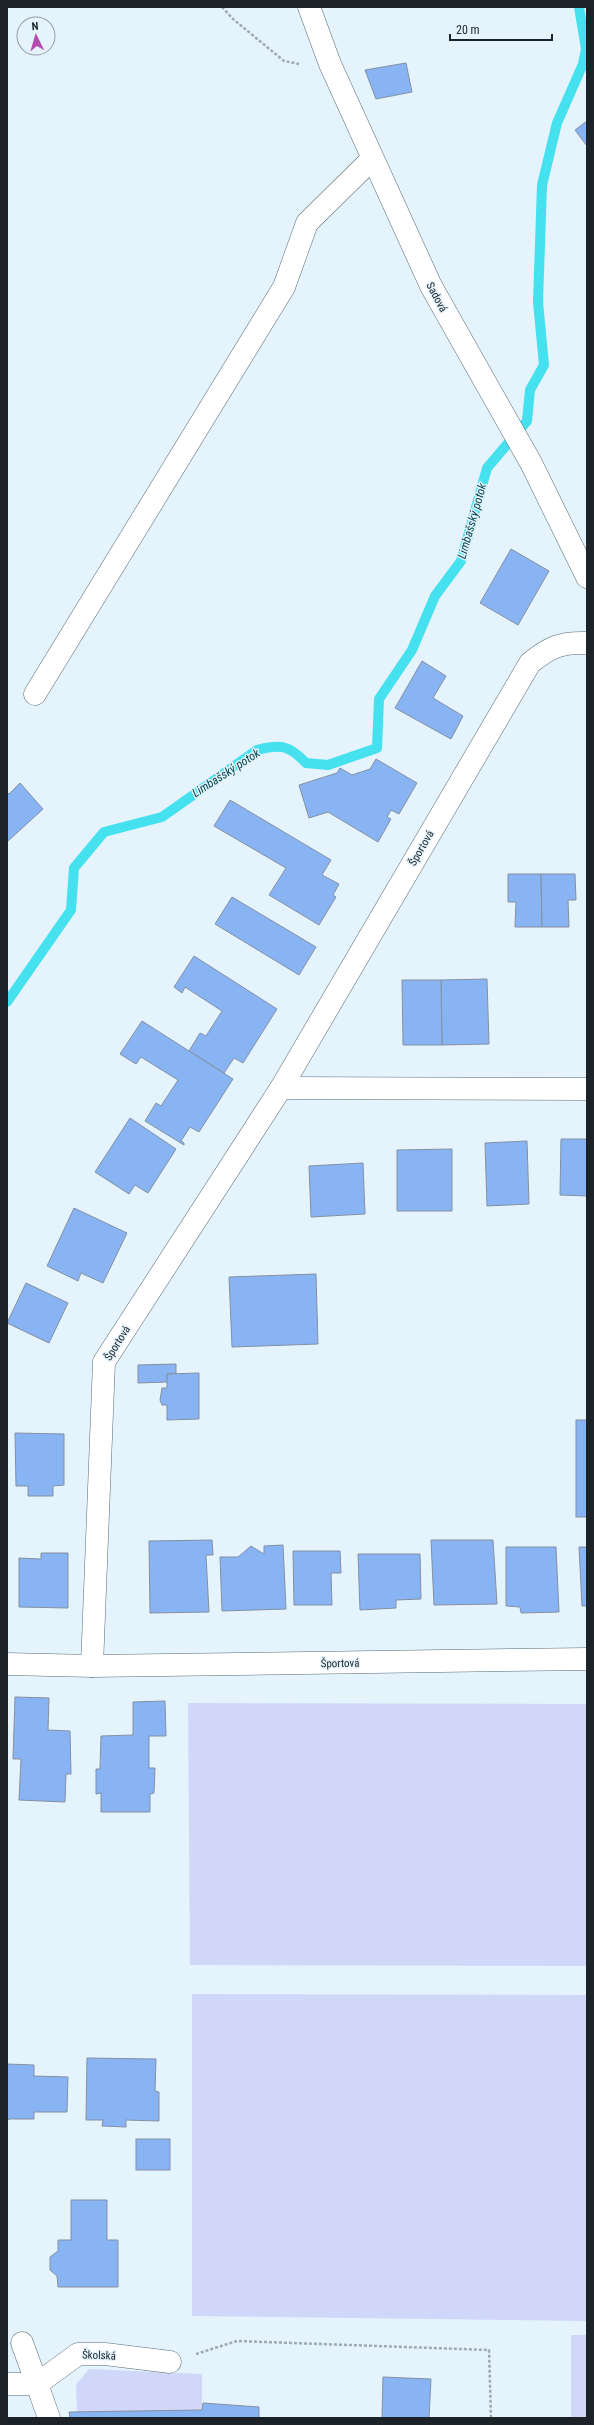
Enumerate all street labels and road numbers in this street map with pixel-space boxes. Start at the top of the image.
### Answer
street label: Sadová [423,280,450,314]
street label: Športová [406,828,437,868]
street label: Športová [102,1323,133,1363]
street label: Športová [321,1657,360,1670]
street label: Školská [82,2348,116,2363]

